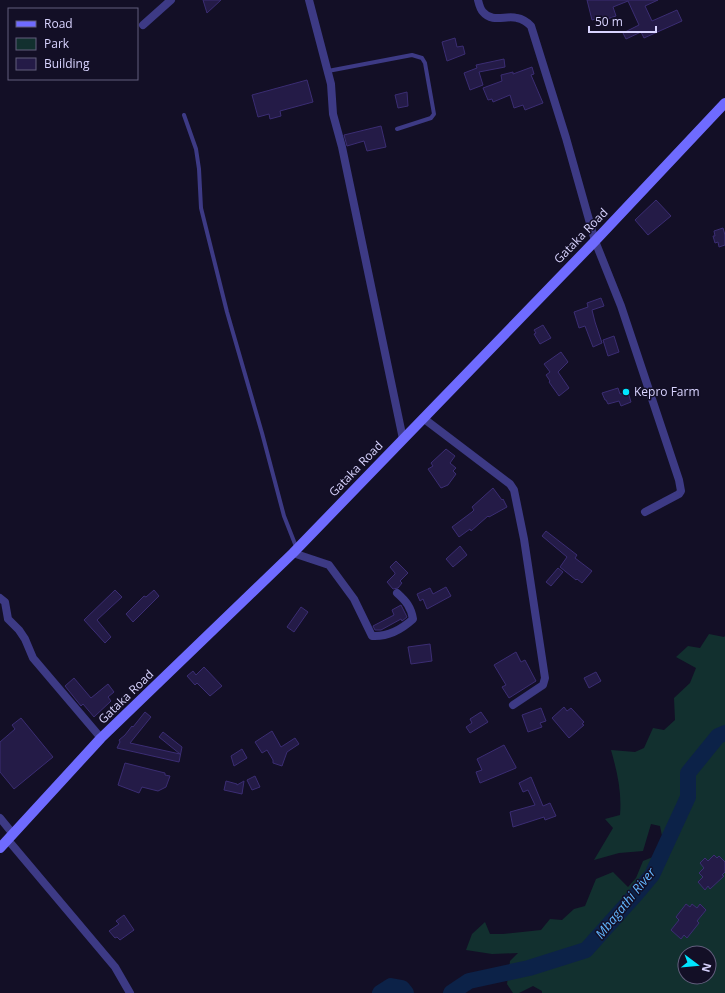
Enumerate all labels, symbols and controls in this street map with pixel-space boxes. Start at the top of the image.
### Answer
legend [8,8,138,80]
scale bar [589,8,656,34]
text: 50 m [595,13,623,30]
text: Road [44,15,73,32]
text: Park [44,35,70,52]
text: Building [44,55,90,72]
street label: Gataka Road [550,204,611,267]
place label: Kepro Farm [634,383,700,400]
marker: Kepro Farm [621,387,631,397]
street label: Gataka Road [325,437,386,500]
street label: Gataka Road [94,666,157,727]
water label: Mbagathi River [591,863,660,942]
north arrow [677,945,717,985]
text: N [699,962,716,974]

